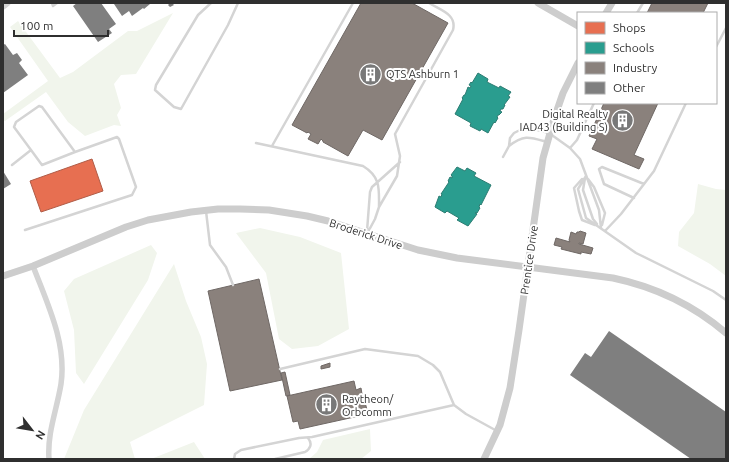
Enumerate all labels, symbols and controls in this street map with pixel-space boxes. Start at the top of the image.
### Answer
scale bar [14,12,108,38]
legend [577,12,717,104]
text: 100 m [20,19,53,32]
text: Shops [613,21,645,34]
text: Schools [613,41,654,54]
building icon: QTS Ashburn 1 [357,61,383,87]
text: Industry [613,61,658,74]
place label: QTS Ashburn 1 [386,68,459,80]
text: Other [613,81,646,94]
building icon: Digital Realty IAD43 (Building S) [610,107,636,133]
place label: Digital Realty IAD43 (Building S) [520,108,609,134]
street label: Broderick Drive [328,217,404,251]
street label: Prentice Drive [518,225,540,295]
building icon: Raytheon/ Orbcomm [314,392,340,418]
place label: Raytheon/ Orbcomm [342,393,394,418]
north arrow [12,410,52,450]
text: N [33,429,48,442]

